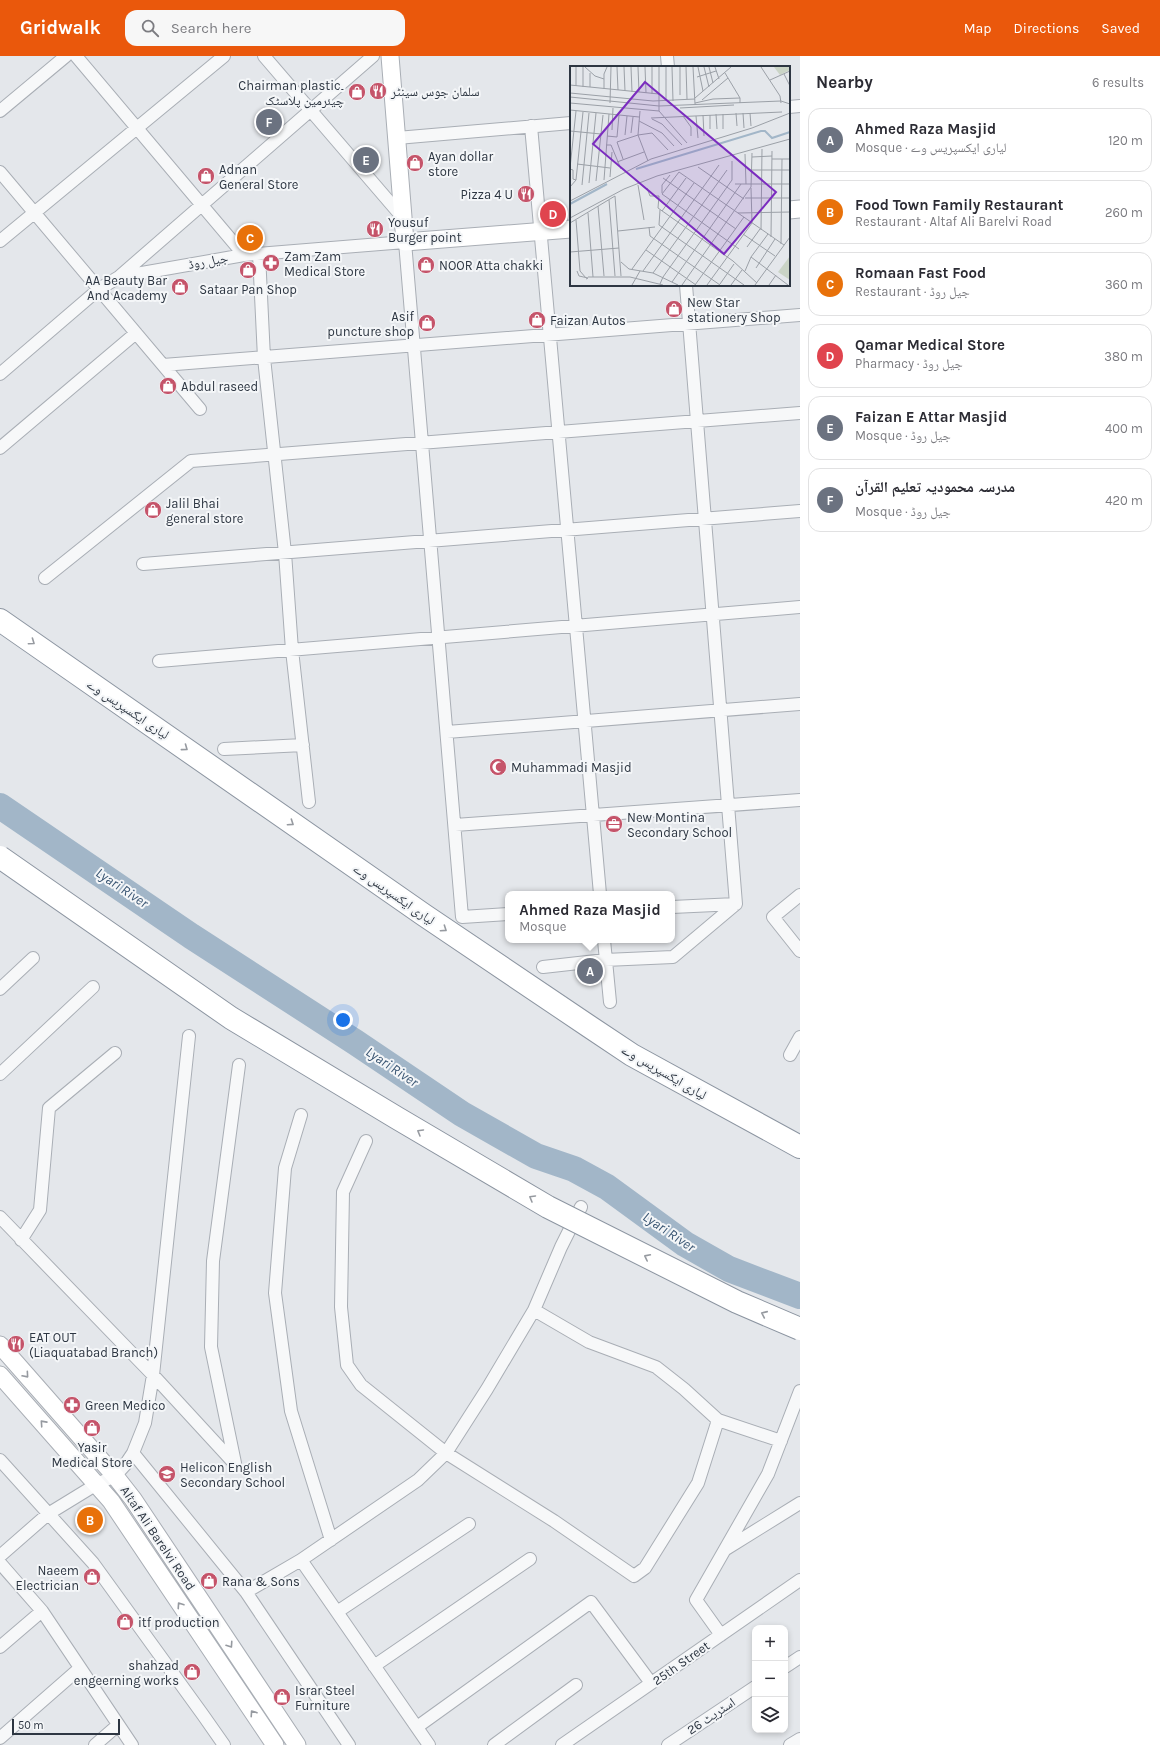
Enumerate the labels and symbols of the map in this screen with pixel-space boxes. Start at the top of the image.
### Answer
inset map [570,66,790,286]
place label: Chairman plastic۔ چیئرمین پلاسٹک [238,78,344,109]
restaurant icon: سلمان جوس سینٹر [368,81,388,101]
shop icon: Chairman plastic۔ چیئرمین پلاسٹک [347,82,367,102]
place label: سلمان جوس سینٹر [390,84,480,100]
pin: F [256,107,282,137]
pin: E [353,145,379,175]
place label: Ayan dollar store [428,149,493,179]
shop icon: Ayan dollar store [405,153,425,173]
place label: Adnan General Store [219,162,299,192]
shop icon: Adnan General Store [196,166,216,186]
restaurant icon: Pizza 4 U [516,184,536,204]
place label: Pizza 4 U [461,187,513,202]
pin: D [540,199,566,229]
place label: Yousuf Burger point [388,215,462,245]
restaurant icon: Yousuf Burger point [365,219,385,239]
pin: C [237,223,263,253]
place label: Zam Zam Medical Store [284,249,365,279]
street label: جیل روڈ [187,250,229,273]
pharmacy icon: Zam Zam Medical Store [261,253,281,273]
shop icon: NOOR Atta chakki [416,255,436,275]
place label: NOOR Atta chakki [439,258,543,273]
shop icon: Sataar Pan Shop [238,260,258,280]
place label: AA Beauty Bar And Academy [85,273,167,303]
shop icon: AA Beauty Bar And Academy [170,277,190,297]
place label: Sataar Pan Shop [199,282,297,297]
place label: New Star stationery Shop [687,295,781,325]
shop icon: New Star stationery Shop [664,299,684,319]
place label: Asif puncture shop [327,309,415,339]
shop icon: Faizan Autos [527,310,547,330]
shop icon: Asif puncture shop [417,313,437,333]
place label: Faizan Autos [550,313,626,328]
shop icon: Abdul raseed [158,376,178,396]
place label: Abdul raseed [181,379,258,394]
place label: Jalil Bhai general store [166,496,244,526]
shop icon: Jalil Bhai general store [143,500,163,520]
one-way arrow [28,637,35,645]
street label: لیاری ایکسپریس وے [83,676,172,743]
one-way arrow [181,743,188,751]
mosque icon: Muhammadi Masjid [488,757,508,777]
place label: Muhammadi Masjid [511,760,632,775]
place label: New Montina Secondary School [627,810,732,840]
office icon: New Montina Secondary School [604,814,624,834]
one-way arrow [287,818,294,825]
street label: لیاری ایکسپریس وے [350,860,438,929]
water label: Lyari River [93,864,152,912]
one-way arrow [440,924,447,932]
pin: A [577,956,603,986]
your location [333,1010,353,1030]
street label: لیاری ایکسپریس وے [618,1042,709,1103]
water label: Lyari River [363,1043,422,1091]
one-way arrow [417,1129,424,1136]
one-way arrow [529,1195,536,1202]
water label: Lyari River [640,1208,699,1256]
one-way arrow [644,1254,652,1262]
one-way arrow [761,1310,768,1318]
place label: EAT OUT (Liaquatabad Branch) [29,1330,158,1361]
restaurant icon: EAT OUT (Liaquatabad Branch) [6,1334,26,1354]
one-way arrow [21,1370,28,1377]
pharmacy icon: Green Medico [62,1395,82,1415]
place label: Green Medico [85,1398,165,1413]
shop icon: Yasir Medical Store [82,1418,102,1438]
one-way arrow [40,1420,48,1428]
place label: Yasir Medical Store [51,1440,133,1470]
place label: Helicon English Secondary School [180,1460,285,1490]
school or university icon: Helicon English Secondary School [157,1464,177,1484]
street label: Altaf Ali Barelvi Road [118,1483,198,1593]
pin: B [77,1505,103,1535]
place label: Naeem Electrician [16,1563,79,1593]
shop icon: Naeem Electrician [82,1567,102,1587]
shop icon: Rana & Sons [199,1571,219,1591]
place label: Rana & Sons [222,1574,300,1589]
one-way arrow [177,1602,185,1609]
shop icon: itf production [115,1612,135,1632]
place label: itf production [138,1615,220,1630]
street label: 25th Street [650,1638,713,1688]
one-way arrow [226,1641,233,1648]
place label: shahzad engeerning works [74,1658,179,1688]
shop icon: shahzad engeerning works [182,1662,202,1682]
place label: Israr Steel Furniture [295,1683,355,1713]
shop icon: Israr Steel Furniture [272,1687,292,1707]
street label: اسٹریٹ 26 [684,1694,738,1738]
one-way arrow [251,1710,258,1717]
scale bar [12,1717,120,1736]

